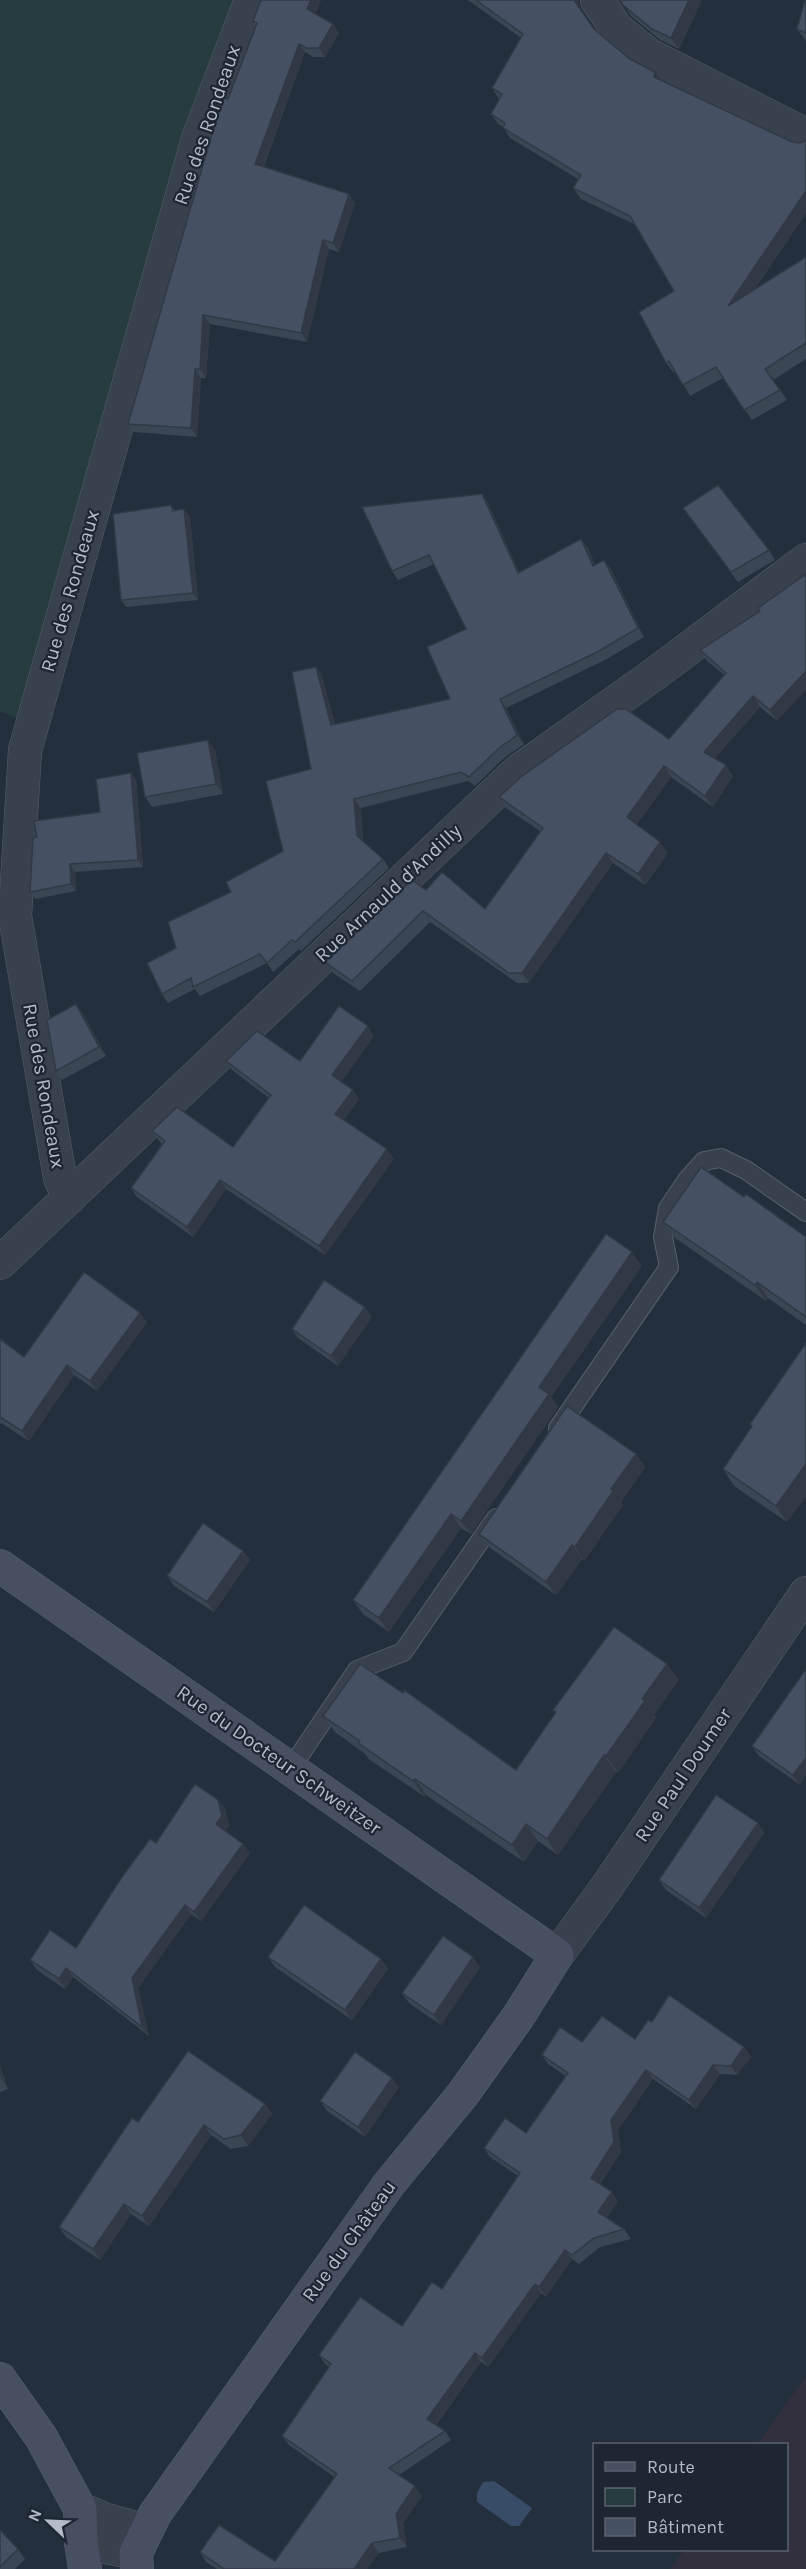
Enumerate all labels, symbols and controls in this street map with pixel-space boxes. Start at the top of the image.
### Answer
street label: Rue des Rondeaux [169,42,245,208]
street label: Rue des Rondeaux [36,507,104,675]
street label: Rue Arnauld d'Andilly [310,819,466,967]
street label: Rue des Rondeaux [18,1002,70,1170]
street label: Rue du Docteur Schweitzer [172,1681,386,1840]
street label: Rue Paul Doumer [630,1703,737,1846]
street label: Rue du Château [297,2176,401,2306]
legend [593,2443,788,2551]
text: Route [647,2456,695,2478]
text: Parc [647,2486,683,2508]
north arrow [18,2491,78,2551]
text: N [24,2506,46,2524]
text: Bâtiment [647,2516,724,2538]

